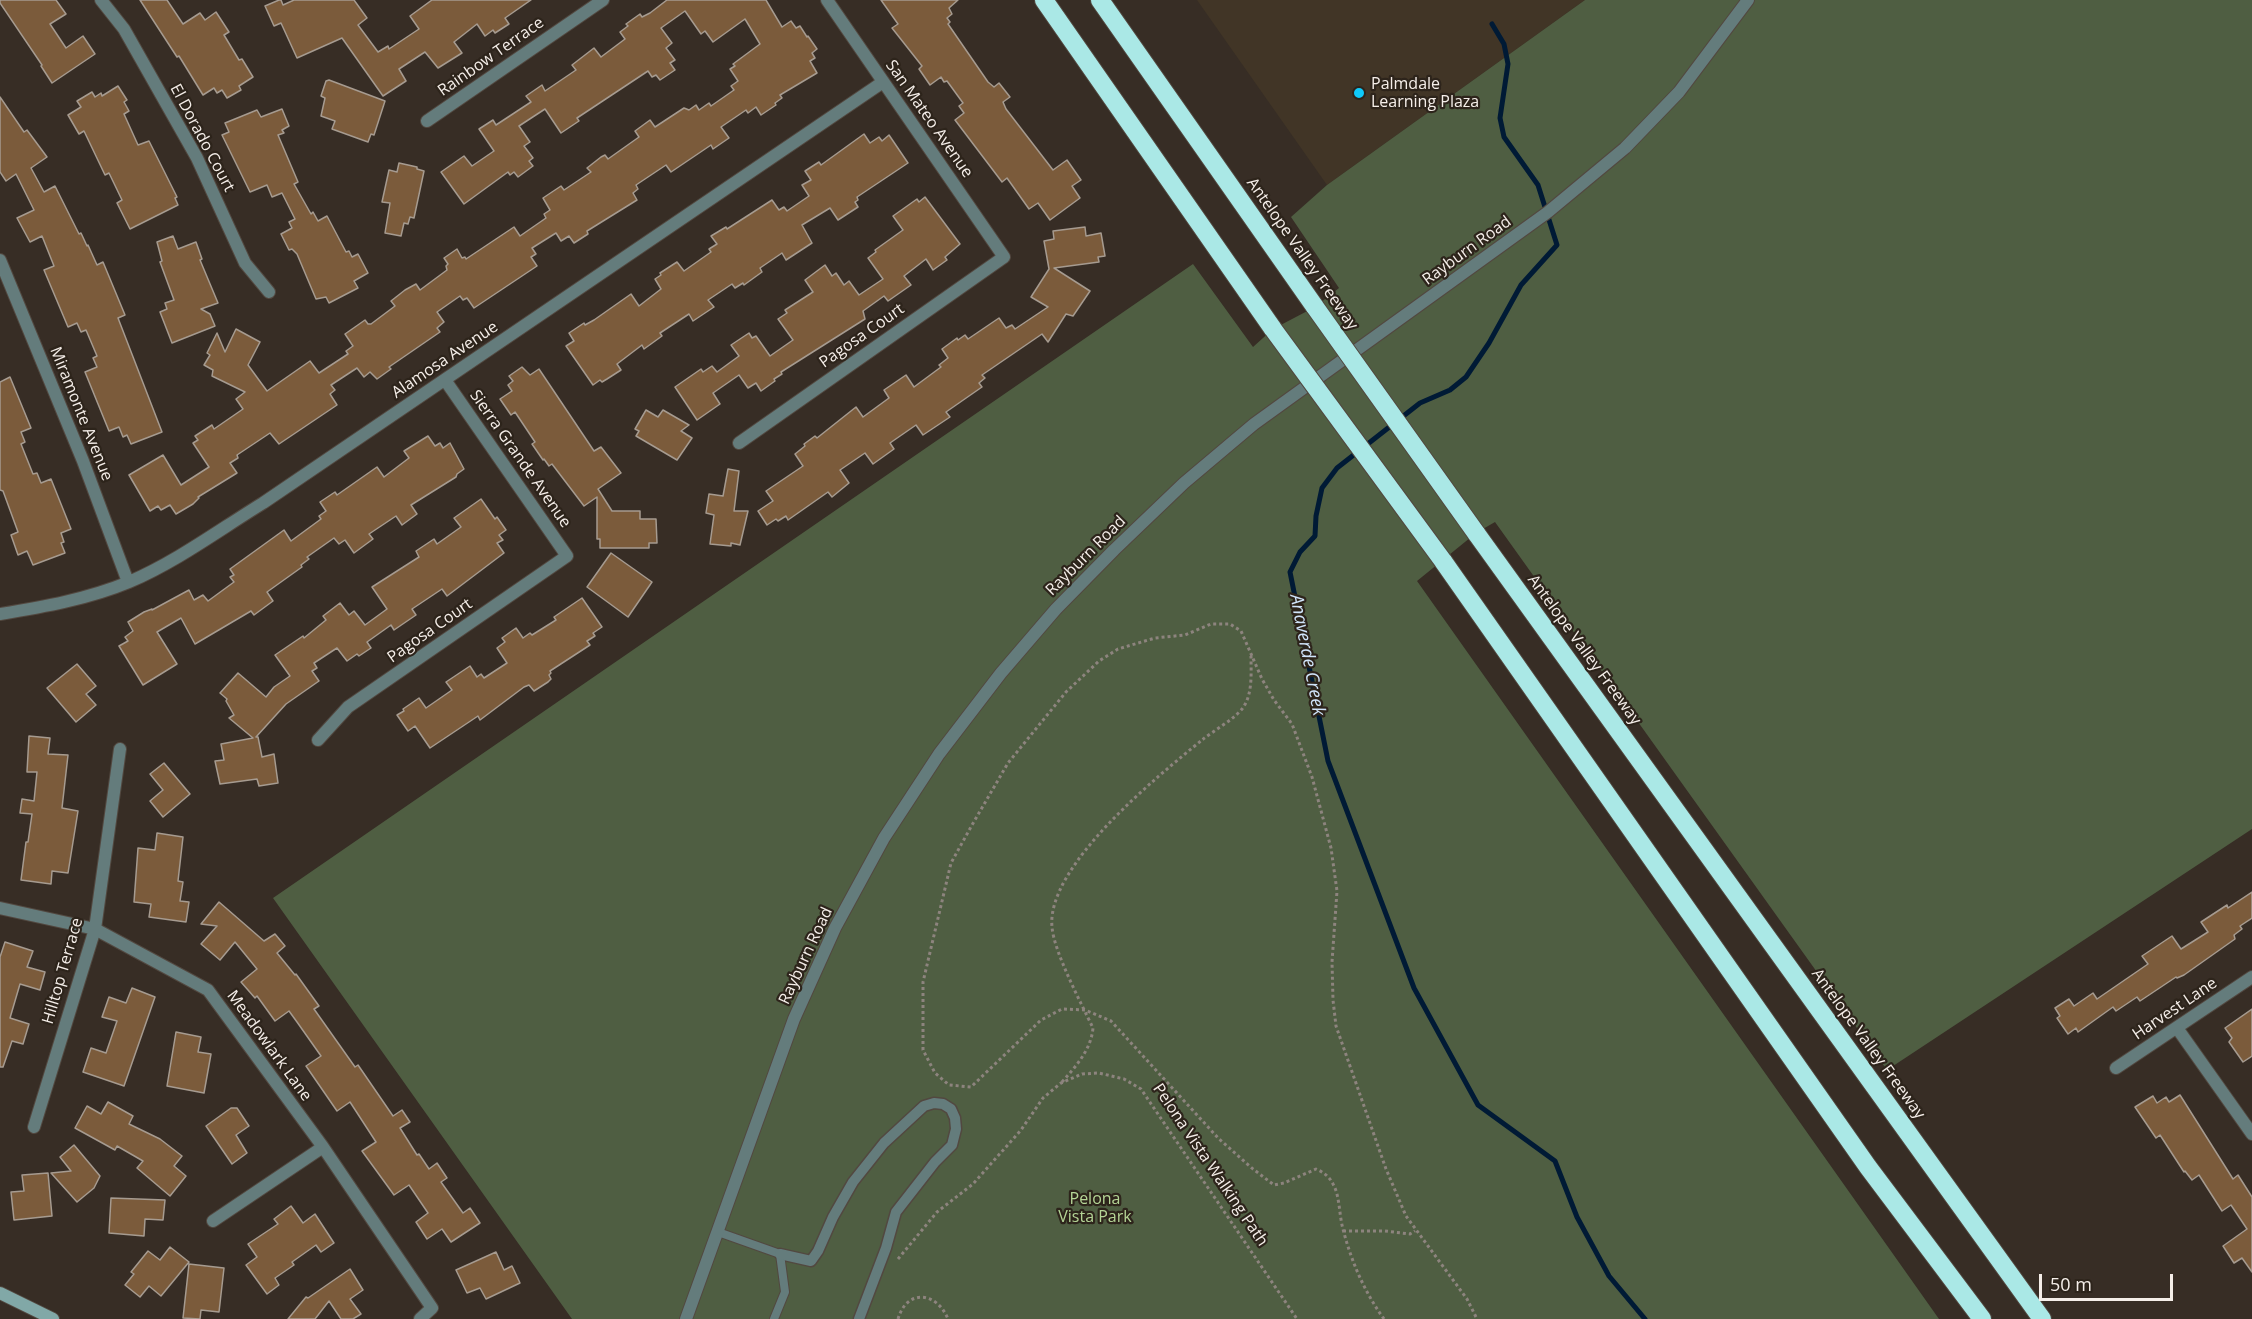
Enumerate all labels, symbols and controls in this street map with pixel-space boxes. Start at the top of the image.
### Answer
street label: Rainbow Terrace [434,13,548,101]
street label: San Mateo Avenue [881,57,977,181]
place label: Palmdale Learning Plaza [1371,74,1479,112]
street label: El Dorado Court [166,81,238,195]
marker: Palmdale Learning Plaza [1352,86,1366,100]
street label: Antelope Valley Freeway [1242,174,1362,334]
street label: Rayburn Road [1419,212,1515,290]
street label: Pagosa Court [816,300,908,372]
street label: Alamosa Avenue [388,317,502,403]
street label: Miramonte Avenue [45,344,117,484]
street label: Sierra Grande Avenue [465,387,575,531]
street label: Rayburn Road [1042,512,1130,600]
street label: Antelope Valley Freeway [1523,571,1645,729]
water label: Anaverde Creek [1285,592,1329,718]
street label: Pagosa Court [384,595,476,667]
street label: Rayburn Road [775,904,837,1008]
street label: Hilltop Terrace [39,916,87,1026]
street label: Antelope Valley Freeway [1807,965,1929,1123]
street label: Harvest Lane [2129,974,2221,1044]
street label: Meadowlark Lane [222,987,316,1105]
street label: Pelona Vista Walking Path [1148,1080,1272,1250]
park label: Pelona Vista Park [1058,1189,1132,1227]
scale bar [2042,1262,2176,1300]
text: 50 m [2050,1272,2092,1296]

